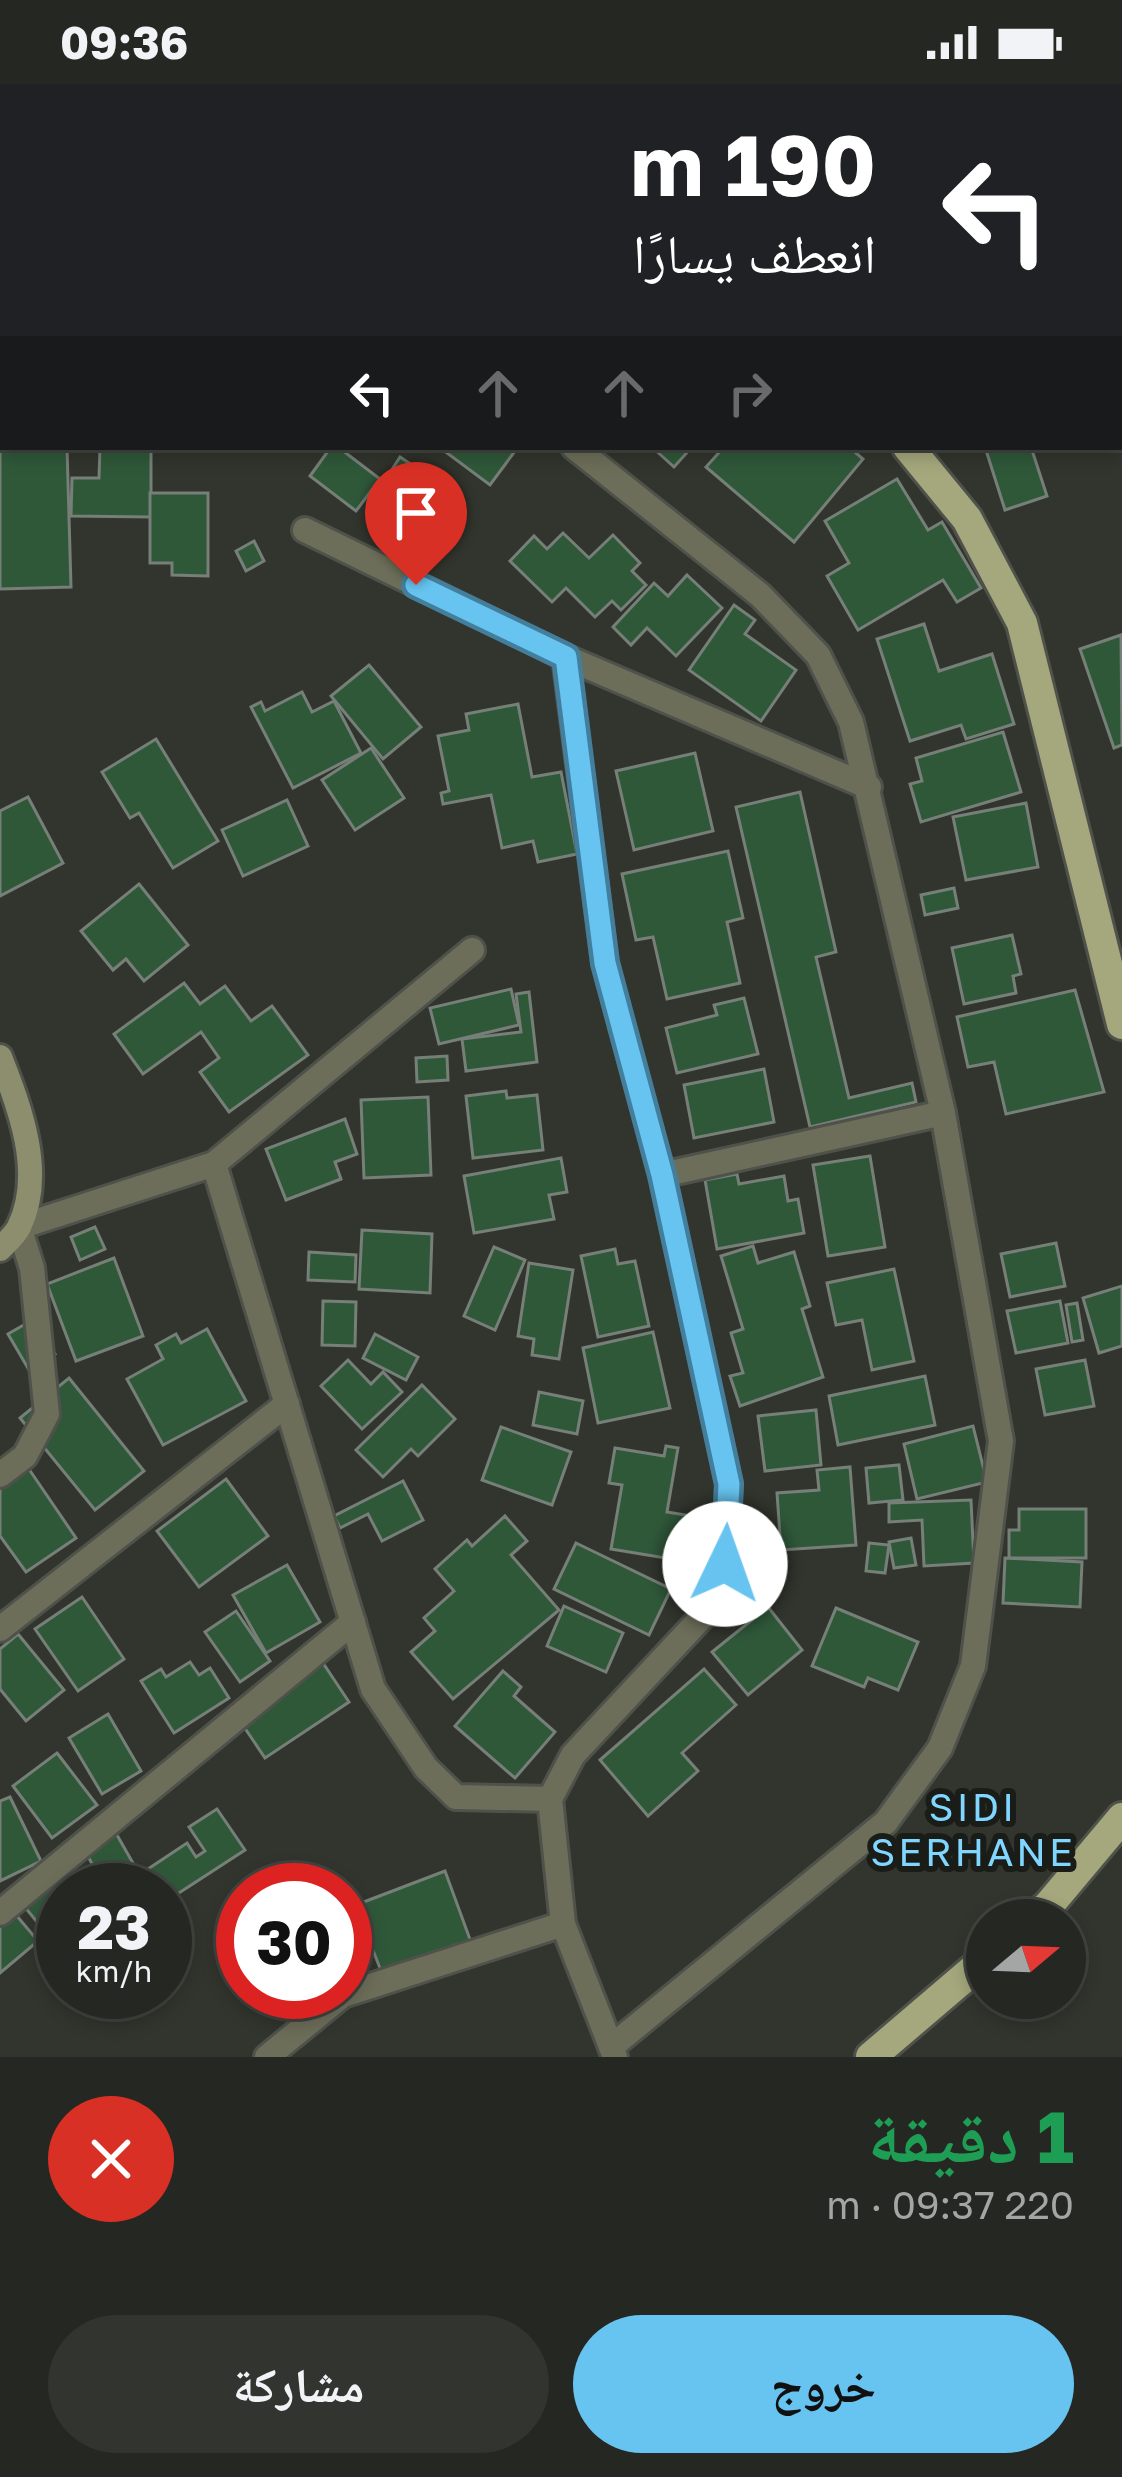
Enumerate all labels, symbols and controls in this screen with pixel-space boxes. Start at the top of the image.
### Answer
text: 09:36 [60,15,188,69]
text: 190 m [630,114,876,214]
icon: left [918,132,1074,288]
text: انعطف يسارًا [633,220,876,285]
icon: left [339,360,405,426]
icon: ahead [465,360,531,426]
icon: ahead [591,360,657,426]
icon: right [717,360,783,426]
pin [365,462,467,585]
icon: arrive [383,480,449,546]
position arrow [662,1501,788,1627]
district label: SIDI SERHANE [870,1783,1076,1875]
speed limit sign: 30 [216,1863,372,2019]
text: 23 [77,1890,151,1962]
north arrow [966,1899,1086,2019]
map controls [966,1899,1086,2019]
text: km/h [76,1953,152,1989]
text: 1 دقيقة [868,2092,1074,2179]
button: close [48,2096,174,2222]
text: 220 m · 09:37 [826,2181,1074,2228]
button: مشاركة [48,2315,549,2453]
button: خروج [573,2315,1074,2453]

